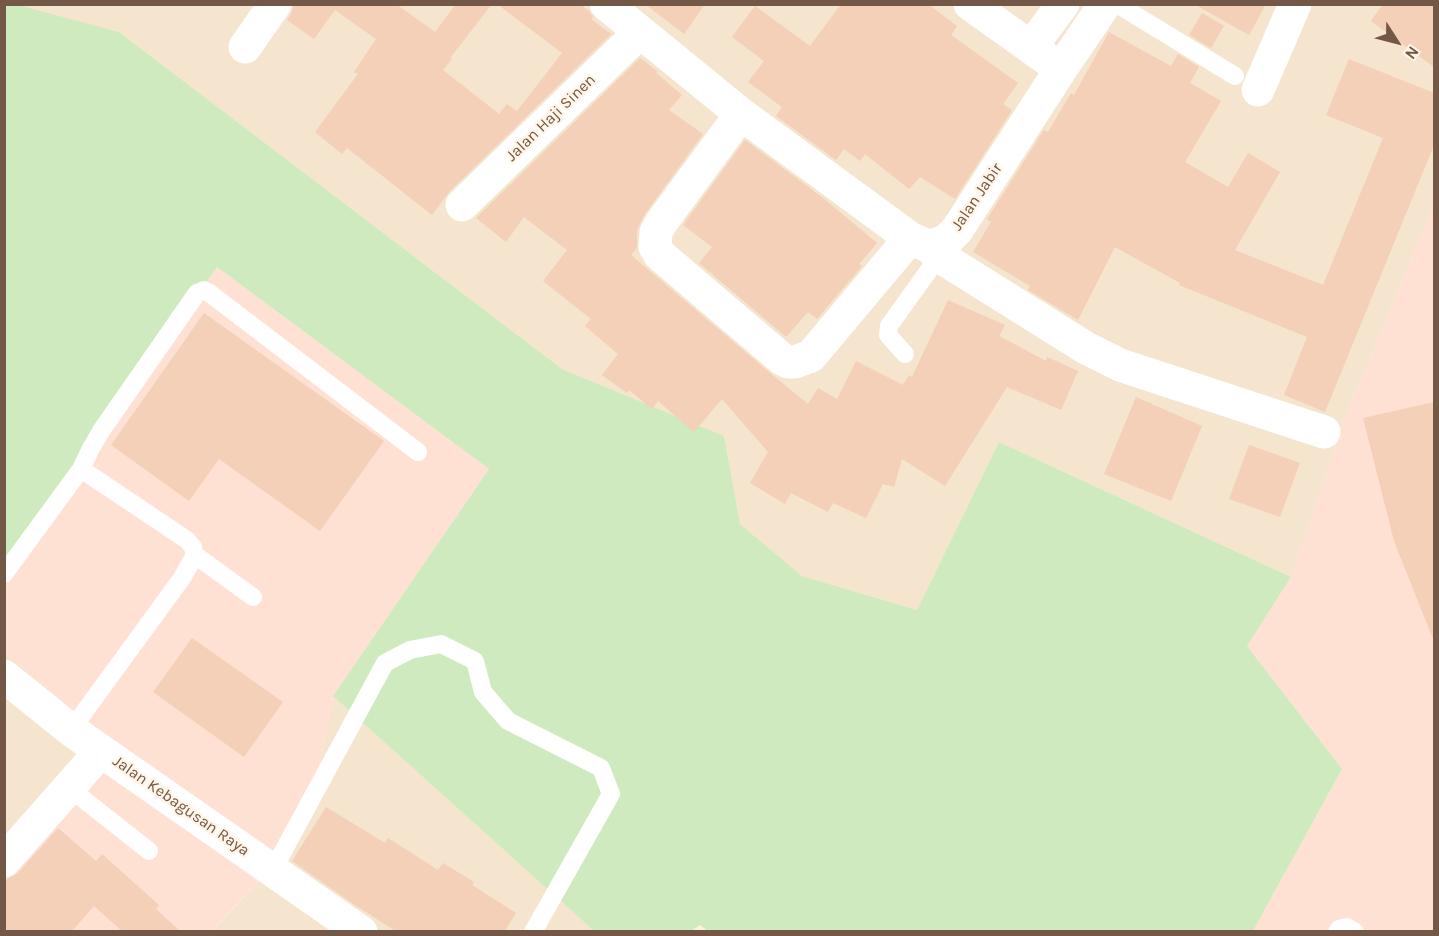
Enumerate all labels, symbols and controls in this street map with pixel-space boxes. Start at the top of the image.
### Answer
north arrow [1367,12,1427,72]
text: N [1401,43,1423,63]
street label: Jalan Haji Sinen [502,70,600,166]
street label: Jalan Jabir [947,160,1007,234]
street label: Jalan Kebagusan Raya [109,752,253,860]

